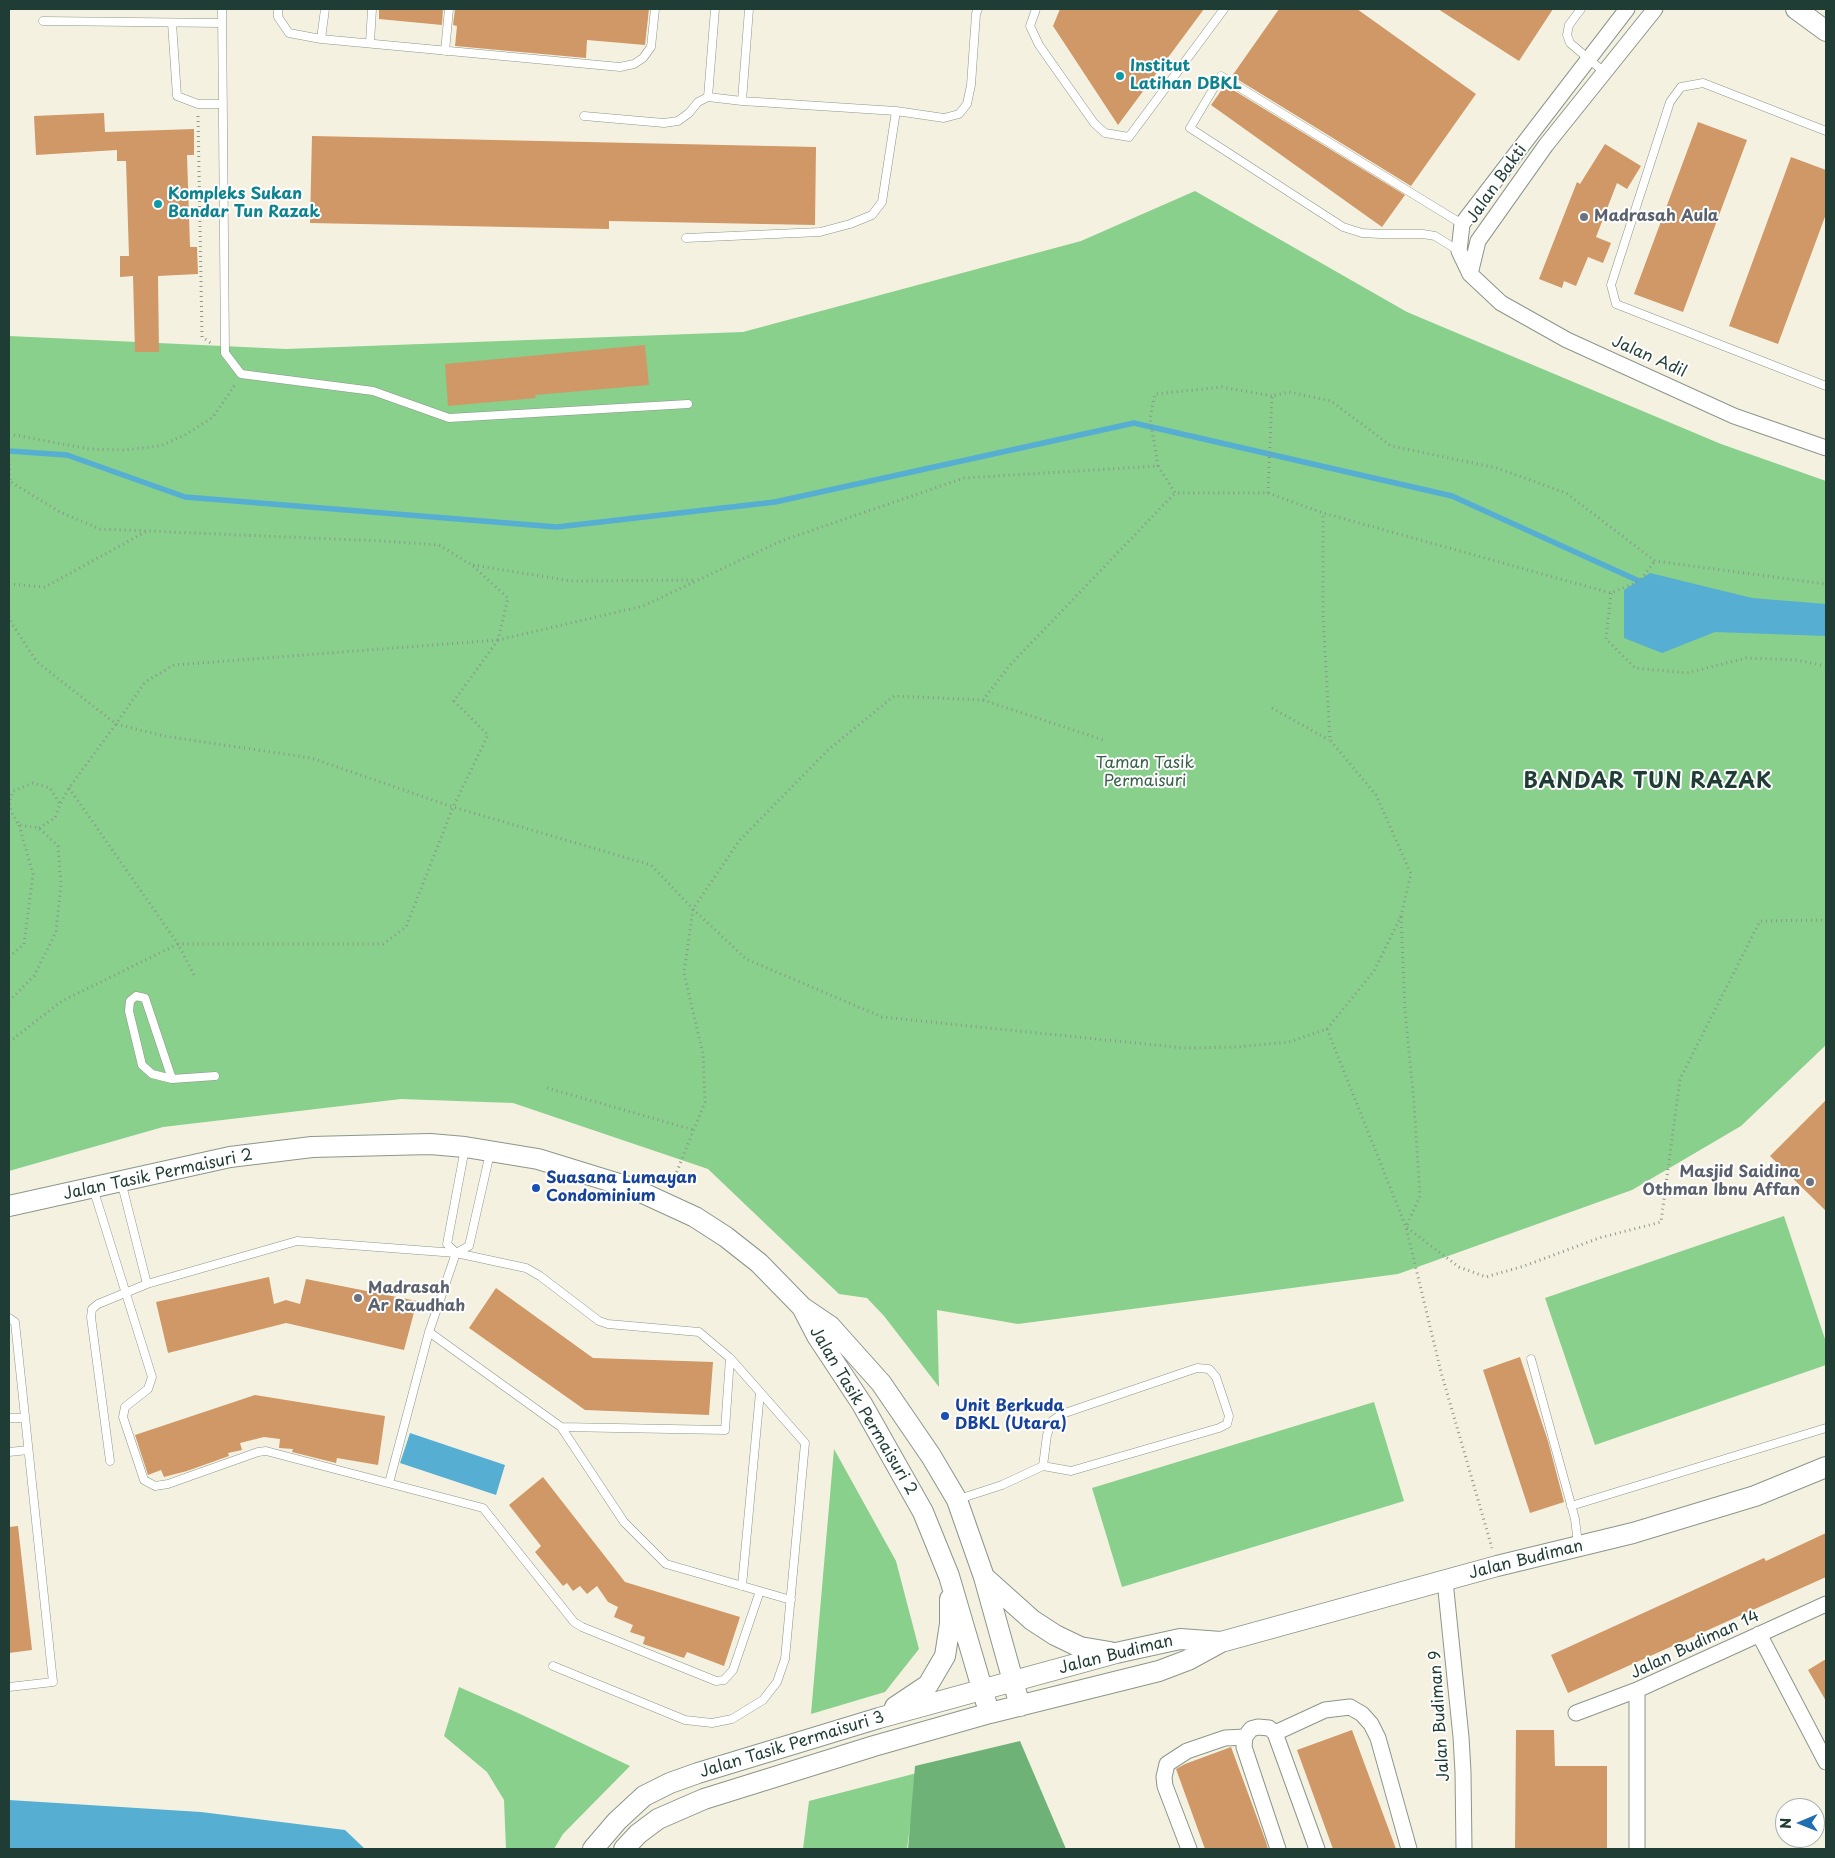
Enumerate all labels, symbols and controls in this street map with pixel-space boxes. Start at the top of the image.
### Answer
place label: Institut Latihan DBKL [1130,57,1242,95]
marker: Institut Latihan DBKL [1114,70,1126,82]
street label: Jalan Bakti [1463,141,1531,227]
place label: Kompleks Sukan Bandar Tun Razak [168,185,320,223]
marker: Kompleks Sukan Bandar Tun Razak [152,198,164,210]
place label: Madrasah Aula [1594,207,1719,227]
marker: Madrasah Aula [1578,211,1590,223]
street label: Jalan Adil [1609,332,1689,382]
park label: Taman Tasik Permaisuri [1096,754,1194,792]
district label: BANDAR TUN RAZAK [1522,769,1774,795]
street label: Jalan Tasik Permaisuri 2 [62,1146,254,1204]
place label: Masjid Saidina Othman Ibnu Affan [1643,1163,1800,1201]
place label: Suasana Lumayan Condominium [546,1169,697,1207]
marker: Masjid Saidina Othman Ibnu Affan [1804,1176,1816,1188]
marker: Suasana Lumayan Condominium [530,1182,542,1194]
place label: Madrasah Ar Raudhah [368,1279,465,1317]
marker: Madrasah Ar Raudhah [352,1292,364,1304]
street label: Jalan Tasik Permaisuri 2 [805,1323,921,1499]
place label: Unit Berkuda DBKL (Utara) [955,1397,1067,1435]
marker: Unit Berkuda DBKL (Utara) [939,1410,951,1422]
street label: Jalan Budiman [1467,1537,1585,1583]
street label: Jalan Budiman 14 [1628,1607,1762,1683]
street label: Jalan Budiman [1057,1632,1175,1678]
street label: Jalan Budiman 9 [1426,1650,1454,1782]
street label: Jalan Tasik Permaisuri 3 [697,1708,887,1782]
north arrow [1775,1798,1825,1848]
text: N [1775,1818,1796,1829]

